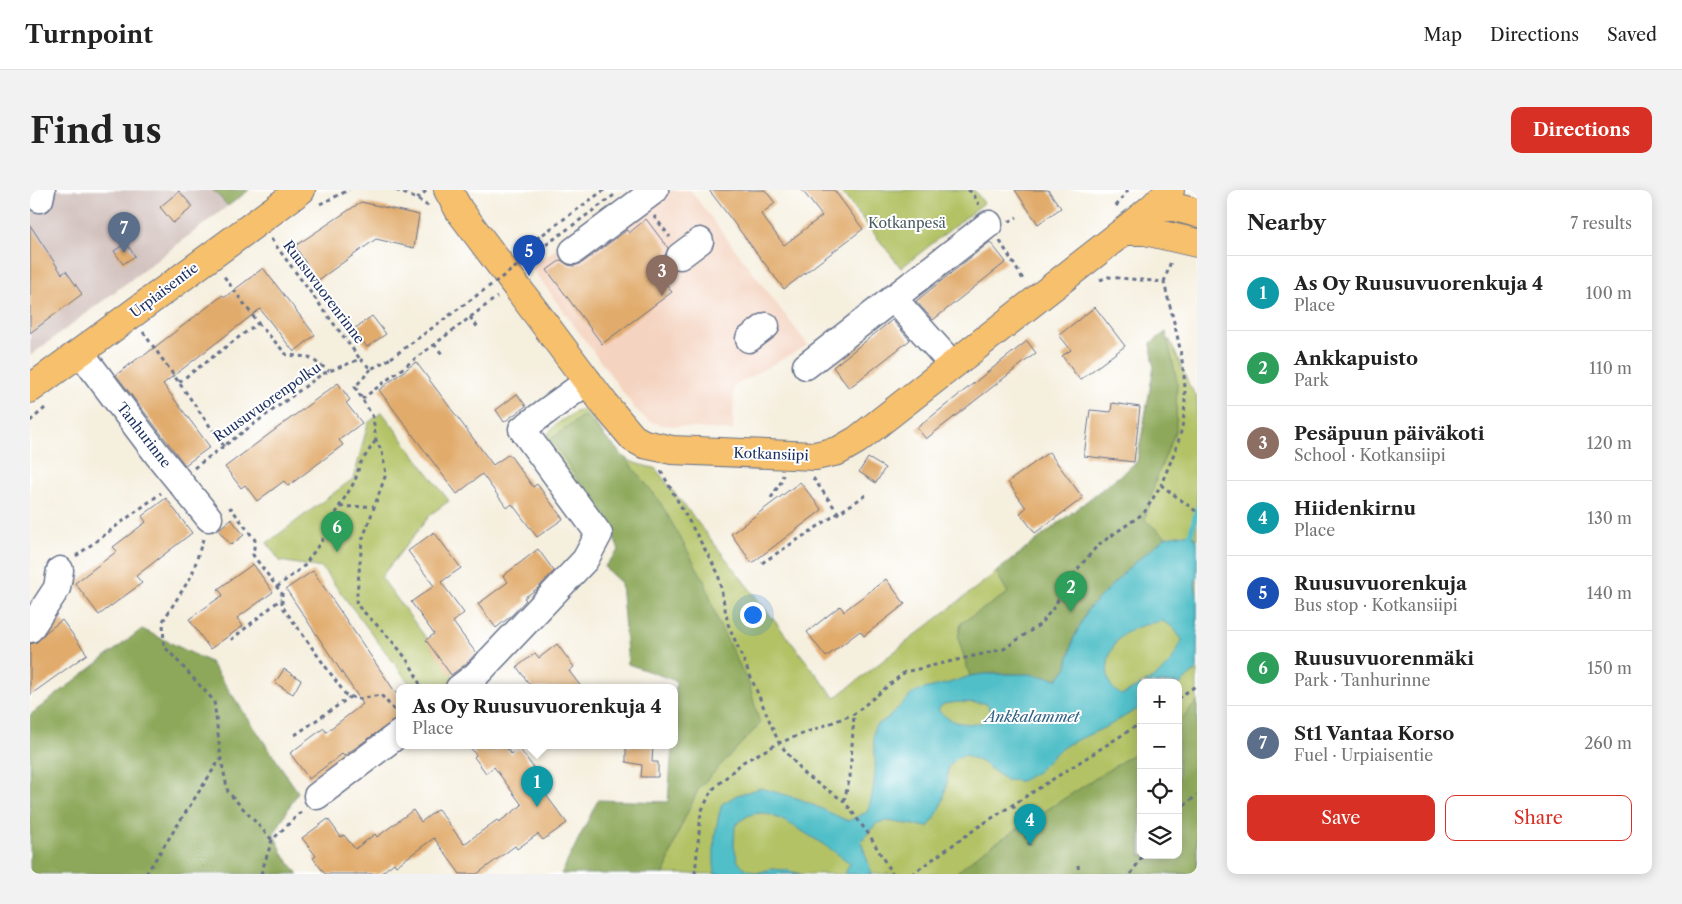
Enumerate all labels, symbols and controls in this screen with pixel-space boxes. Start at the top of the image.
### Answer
text: Turnpoint [25,20,153,49]
text: Map [1423,24,1462,46]
text: Directions [1490,24,1579,46]
text: Saved [1607,24,1657,46]
button: Directions [1511,107,1652,153]
text: Find us [30,109,162,152]
text: Nearby [1247,210,1326,235]
pin: 7 [108,212,140,253]
text: 7 results [1570,213,1632,233]
park label: Kotkanpesä [868,214,947,232]
pin: 5 [513,235,545,276]
street label: Ruusuvuorenrinne [279,237,369,347]
pin: 3 [646,255,678,296]
street label: Urpiaisentie [126,258,202,321]
text: As Oy Ruusuvuorenkuja 4 [1294,272,1543,295]
text: 1 [1259,283,1267,303]
text: 100 m [1586,283,1632,303]
text: Place [1294,295,1335,315]
text: Ankkapuisto [1294,347,1418,370]
street label: Ruusuvuorenpolku [210,358,325,446]
text: 2 [1258,358,1268,378]
text: 110 m [1589,358,1632,378]
text: Park [1294,370,1329,390]
street label: Tanhurinne [113,399,175,471]
text: Pesäpuun päiväkoti [1294,422,1485,445]
text: 3 [1258,433,1268,453]
text: 120 m [1587,433,1632,453]
street label: Kotkansiipi [733,444,809,464]
text: School · Kotkansiipi [1294,445,1446,465]
text: Hiidenkirnu [1294,497,1416,520]
text: 4 [1258,508,1268,528]
text: 130 m [1587,508,1632,528]
pin: 6 [321,511,353,552]
text: Place [1294,520,1335,540]
pin: 2 [1055,571,1087,612]
text: Ruusuvuorenkuja [1294,572,1467,595]
text: 5 [1259,583,1267,603]
text: 140 m [1587,583,1632,603]
text: Bus stop · Kotkansiipi [1294,595,1458,615]
your location [740,602,766,628]
text: Ruusuvuorenmäki [1294,647,1474,670]
text: 6 [1258,658,1268,678]
text: 150 m [1587,658,1632,678]
text: Park · Tanhurinne [1294,670,1430,690]
map controls [1137,679,1182,859]
button: + [1137,679,1182,724]
popup [396,684,678,749]
text: As Oy Ruusuvuorenkuja 4 [412,695,662,718]
water label: Ankkalammet [983,707,1080,726]
text: Place [412,718,453,738]
text: St1 Vantaa Korso [1294,722,1454,745]
button: − [1137,724,1182,769]
text: 7 [1259,733,1267,753]
text: 260 m [1584,733,1632,753]
text: Fuel · Urpiaisentie [1294,745,1433,765]
pin: 1 [521,766,553,807]
button: locate [1137,769,1182,814]
button: Save [1247,795,1435,841]
button: Share [1445,795,1632,841]
pin: 4 [1014,804,1046,845]
button: layers [1137,814,1182,859]

